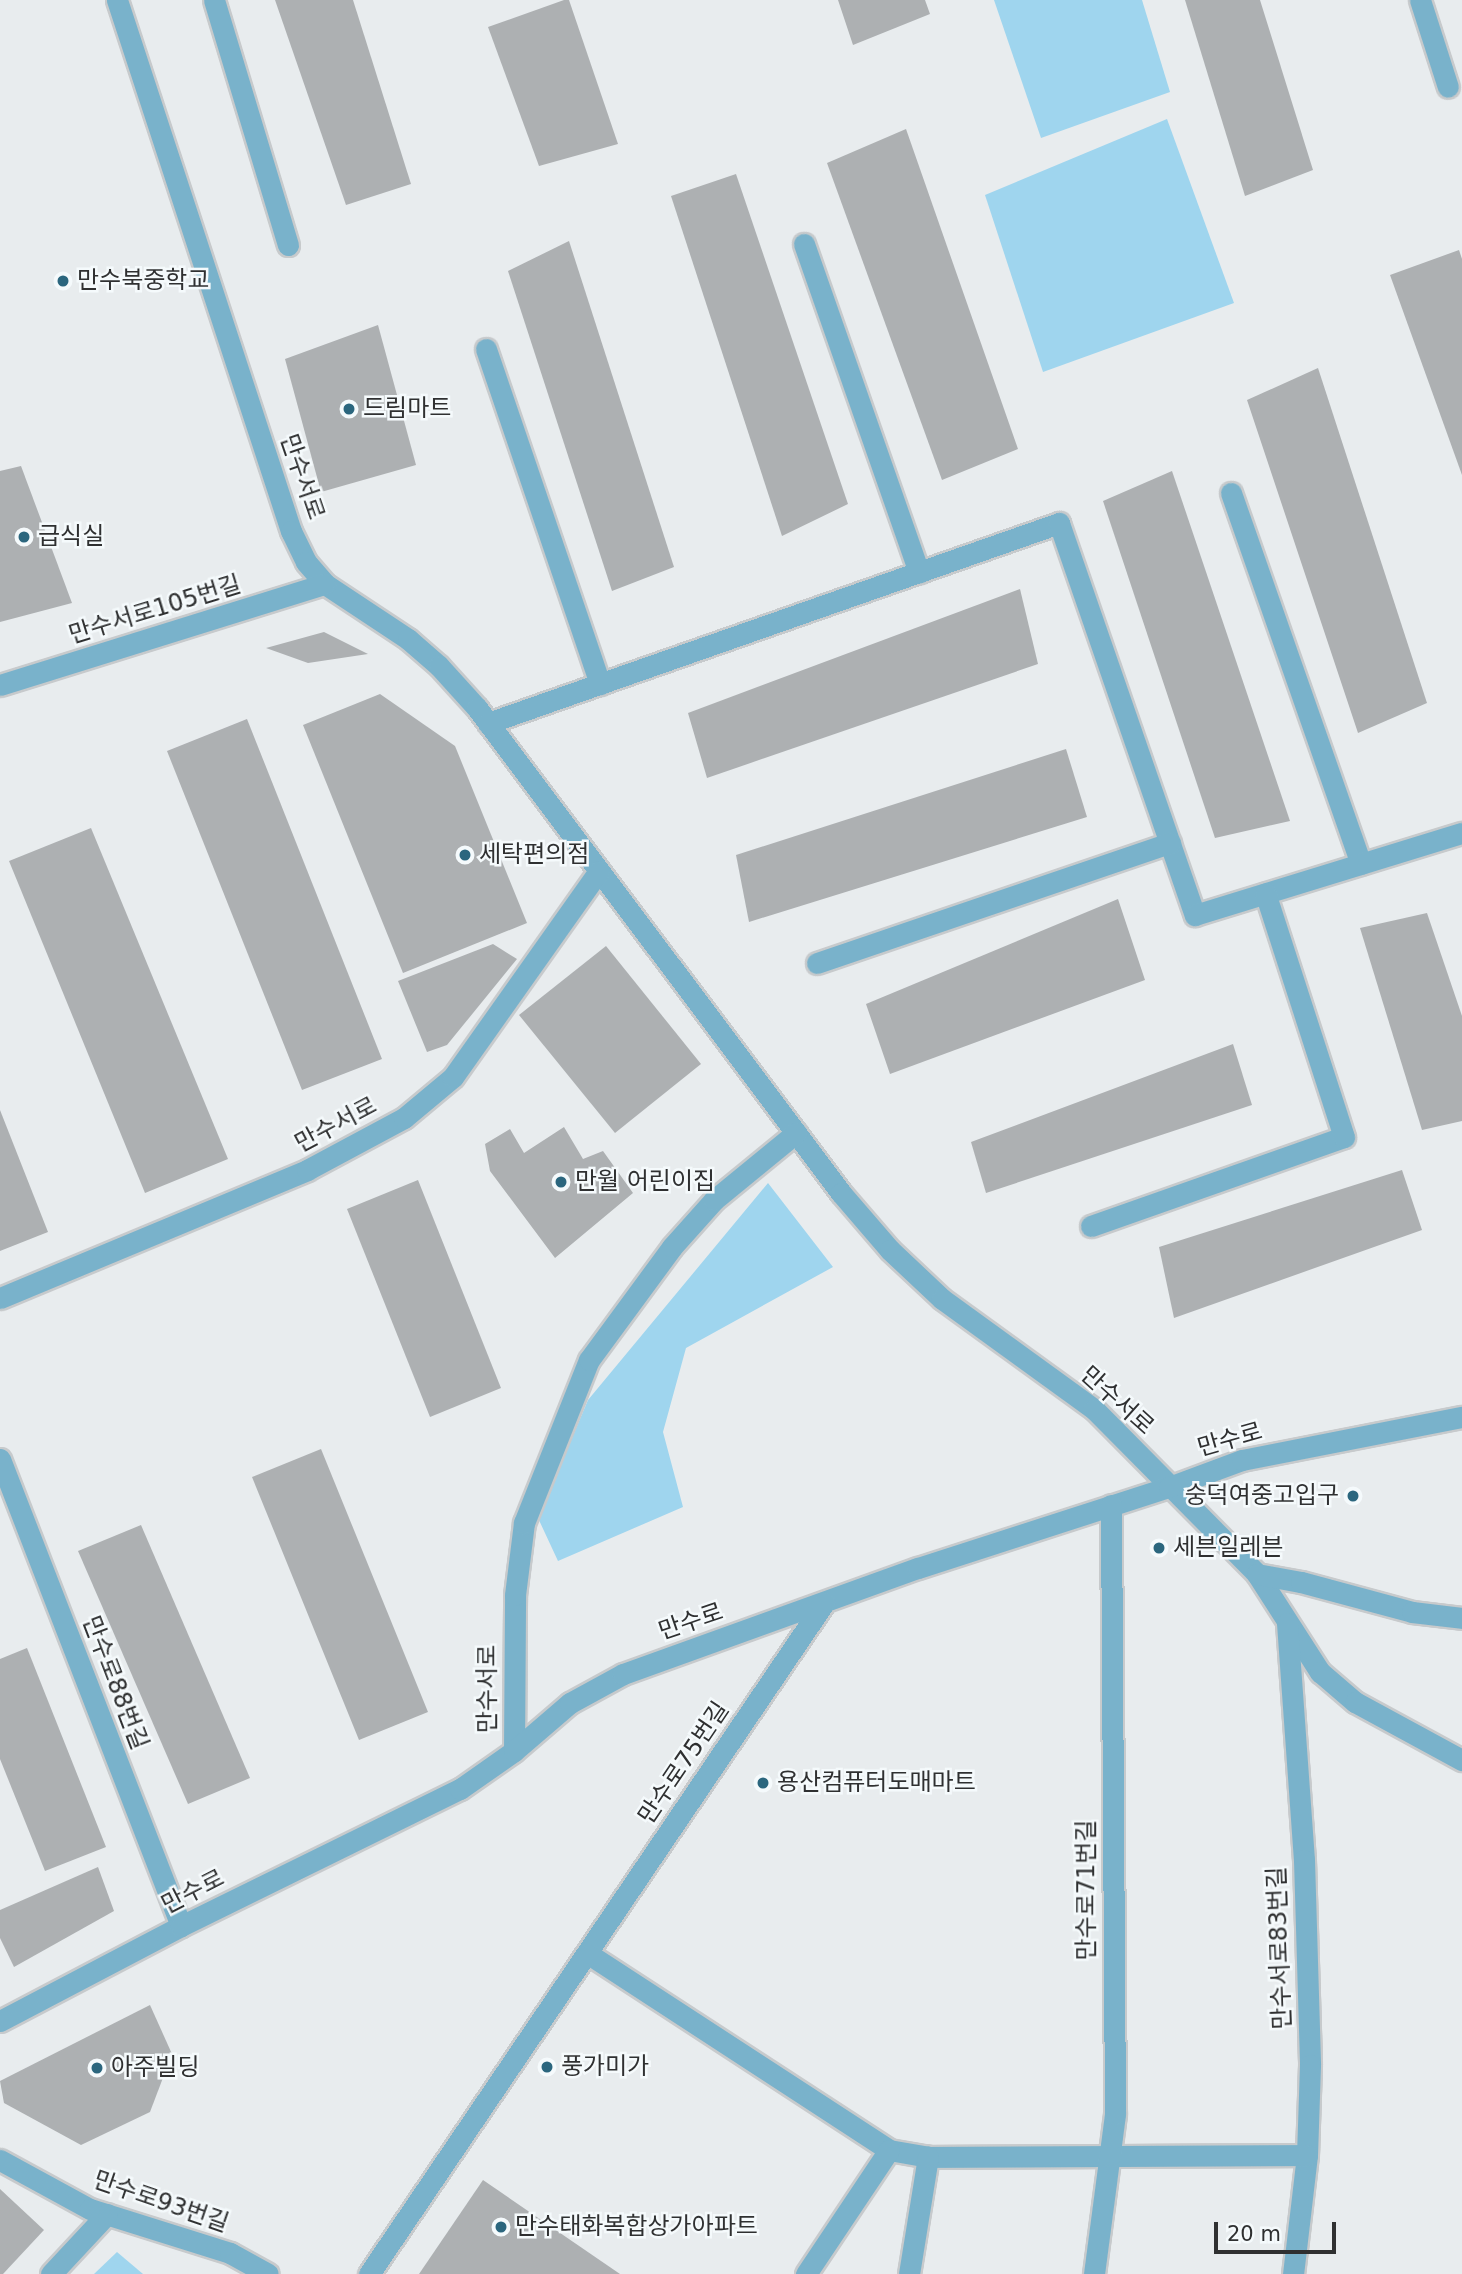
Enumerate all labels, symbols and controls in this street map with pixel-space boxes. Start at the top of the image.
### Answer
place label: 만수북중학교 [77,267,209,295]
marker: 만수북중학교 [55,273,71,289]
place label: 드림마트 [363,395,451,423]
marker: 드림마트 [341,401,357,417]
street label: 만수서로 [274,431,330,523]
place label: 급식실 [38,523,104,551]
marker: 급식실 [16,529,32,545]
street label: 만수서로105번길 [66,570,244,650]
place label: 세탁편의점 [479,841,589,869]
marker: 세탁편의점 [457,847,473,863]
street label: 만수서로 [290,1092,382,1158]
place label: 만월 어린이집 [575,1168,715,1196]
marker: 만월 어린이집 [553,1174,569,1190]
street label: 만수서로 [1075,1361,1159,1441]
street label: 만수로 [1194,1417,1266,1463]
place label: 숭덕여중고입구 [1184,1482,1339,1510]
marker: 숭덕여중고입구 [1345,1488,1361,1504]
place label: 세븐일레븐 [1173,1534,1283,1562]
marker: 세븐일레븐 [1151,1540,1167,1556]
street label: 만수로 [655,1598,727,1646]
street label: 만수로88번길 [76,1612,154,1754]
street label: 만수서로 [474,1645,502,1733]
street label: 만수로75번길 [633,1697,735,1829]
place label: 용산컴퓨터도매마트 [777,1769,976,1797]
marker: 용산컴퓨터도매마트 [755,1775,771,1791]
street label: 만수로71번길 [1073,1820,1101,1960]
street label: 만수로 [157,1864,229,1920]
street label: 만수서로83번길 [1263,1866,1297,2030]
place label: 풍가미가 [561,2053,649,2081]
place label: 아주빌딩 [111,2054,199,2082]
marker: 풍가미가 [539,2059,555,2075]
marker: 아주빌딩 [89,2060,105,2076]
street label: 만수로93번길 [90,2165,232,2239]
scale bar [1217,2208,1340,2252]
place label: 만수태화복합상가아파트 [515,2213,758,2241]
marker: 만수태화복합상가아파트 [493,2219,509,2235]
text: 20 m [1227,2222,1281,2246]

